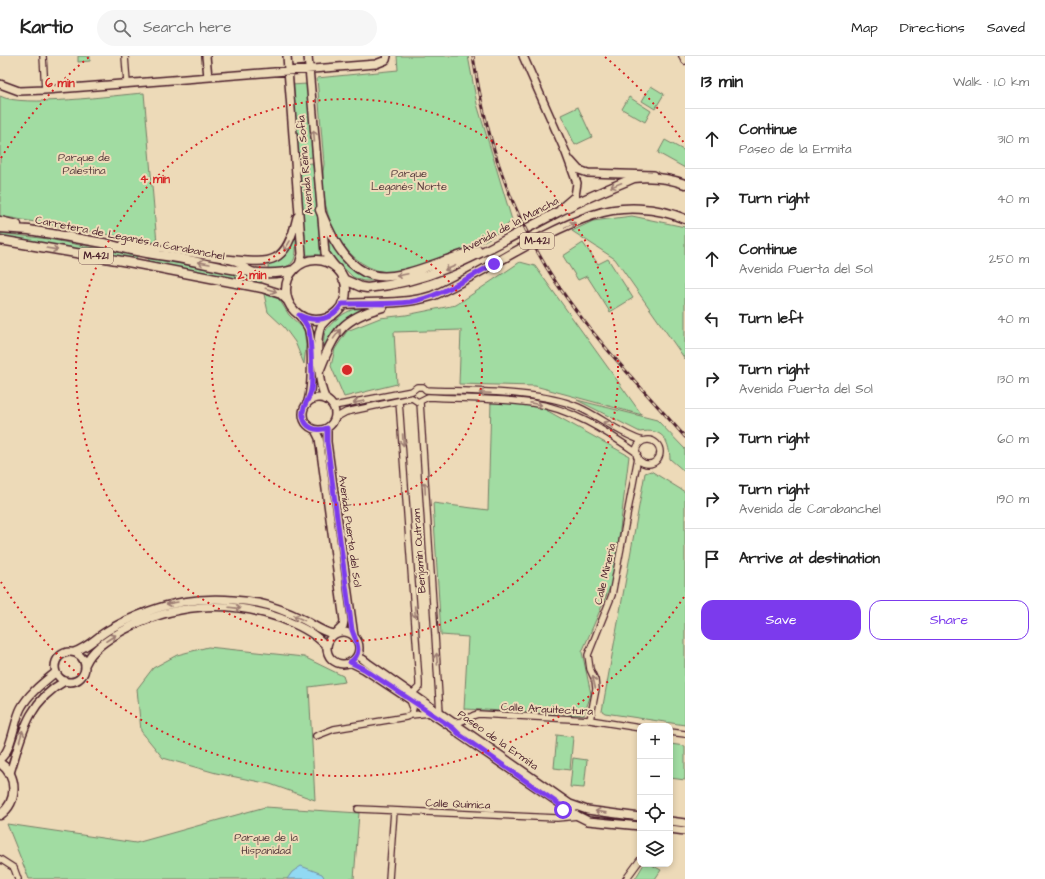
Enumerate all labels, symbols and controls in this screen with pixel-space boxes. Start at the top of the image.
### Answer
search box [97,10,377,46]
text: Kartio [20,14,73,41]
icon: search [111,17,133,39]
text: Search here [143,17,231,38]
text: Map [851,18,878,38]
text: Directions [900,18,965,38]
text: Saved [987,18,1025,38]
text: 13 min [701,70,743,94]
text: Walk · 1.0 km [953,73,1029,91]
text: 6 min [45,75,75,92]
street label: Avenida Reina Sofía [293,114,317,215]
text: Continue [739,119,797,140]
icon: ahead [701,128,723,150]
one-way arrow [310,130,317,143]
text: 310 m [997,130,1029,148]
text: Paseo de la Ermita [739,140,852,158]
park label: Parque de Palestina [58,150,110,178]
park label: Parque Leganés Norte [371,166,447,195]
text: 4 min [140,171,170,188]
one-way arrow [611,182,623,190]
icon: right [701,188,723,210]
text: Turn right [739,188,810,209]
text: 40 m [997,190,1029,208]
street label: Avenida de la Mancha [459,193,561,257]
street label: Carretera de Leganés a Carabanchel [34,212,226,265]
one-way arrow [564,221,576,228]
road number: M-421 [520,233,554,249]
text: Continue [739,239,797,260]
one-way arrow [282,240,290,252]
one-way arrow [45,245,58,253]
road number: M-421 [79,248,113,264]
icon: ahead [701,248,723,270]
text: 250 m [989,250,1029,268]
route end [485,255,503,273]
one-way arrow [198,259,211,267]
text: Avenida Puerta del Sol [739,260,873,278]
one-way arrow [445,265,457,272]
text: 2 min [237,267,266,284]
one-way arrow [396,272,409,280]
one-way arrow [264,287,277,294]
icon: left [701,308,723,330]
text: Turn left [739,308,803,329]
text: 40 m [997,310,1029,328]
one-way arrow [333,329,341,340]
text: Turn right [739,359,810,380]
centre of rings [340,363,354,377]
icon: right [701,368,723,390]
text: 130 m [997,370,1029,388]
text: Avenida Puerta del Sol [739,380,873,398]
one-way arrow [479,389,492,396]
one-way arrow [353,398,366,406]
one-way arrow [529,400,542,408]
one-way arrow [602,420,614,428]
icon: right [701,428,723,450]
text: Turn right [739,428,810,449]
text: 60 m [997,430,1029,448]
one-way arrow [399,433,406,446]
street label: Avenida Puerta del Sol [335,474,365,588]
text: Turn right [739,479,810,500]
one-way arrow [422,482,429,495]
icon: right [701,488,723,510]
text: 190 m [996,490,1029,508]
text: Avenida de Carabanchel [739,500,881,518]
street label: Benjamín Outram [409,508,429,594]
street label: Calle Minería [591,541,619,606]
icon: arrive [701,548,723,570]
text: Arrive at destination [739,548,880,569]
one-way arrow [166,599,179,607]
button: Save [701,600,861,640]
button: Share [869,600,1029,640]
one-way arrow [228,604,241,612]
one-way arrow [411,605,418,618]
one-way arrow [293,614,305,621]
one-way arrow [106,634,117,642]
one-way arrow [433,653,440,666]
one-way arrow [590,676,597,689]
street label: Calle Arquitectura [501,699,594,719]
street label: Paseo de la Ermita [455,707,542,774]
map controls [637,723,673,867]
button: + [637,723,673,759]
one-way arrow [18,730,25,743]
button: − [637,759,673,795]
street label: Calle Química [425,795,491,813]
button: locate [637,795,673,831]
route start [554,801,572,819]
one-way arrow [595,808,608,816]
park label: Parque de la Hispanidad [234,830,298,858]
button: layers [637,831,673,867]

